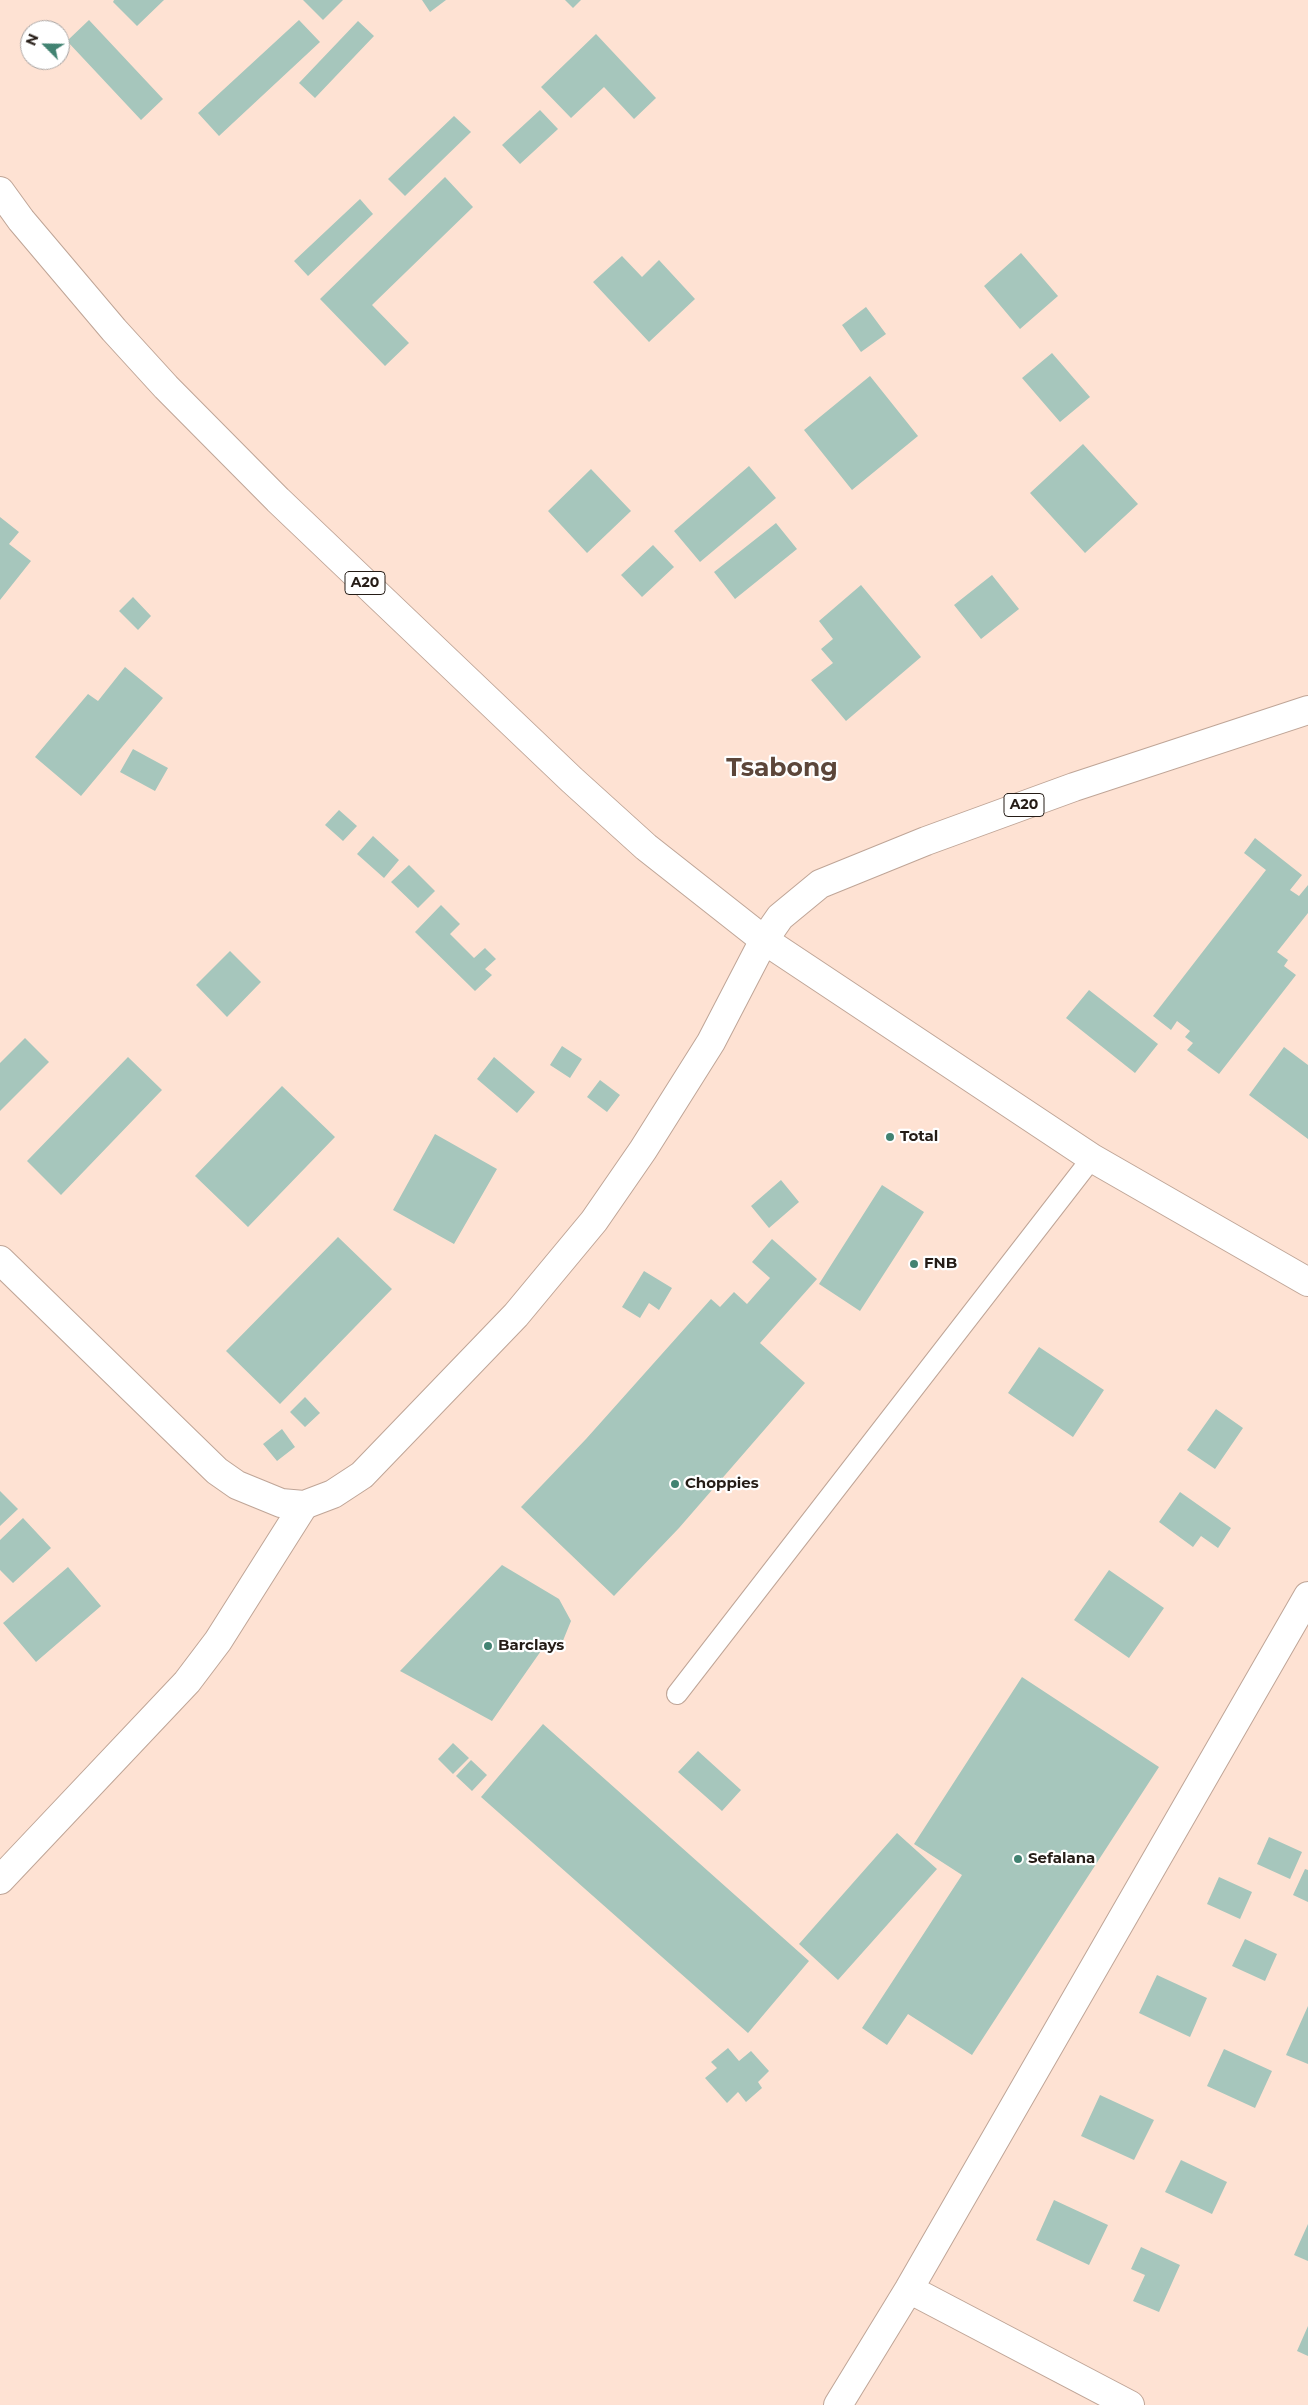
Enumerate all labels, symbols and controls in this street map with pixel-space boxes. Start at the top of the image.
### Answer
north arrow [20,20,70,70]
text: N [22,31,43,48]
road number: A20 [345,572,385,594]
district label: Tsabong [726,754,838,784]
road number: A20 [1004,794,1044,816]
place label: Total [900,1128,938,1146]
marker: Total [884,1131,896,1143]
place label: FNB [924,1255,957,1273]
marker: FNB [908,1258,920,1270]
place label: Choppies [685,1475,759,1493]
marker: Choppies [669,1478,681,1490]
place label: Barclays [498,1637,564,1655]
marker: Barclays [482,1640,494,1652]
place label: Sefalana [1028,1850,1095,1868]
marker: Sefalana [1012,1853,1024,1865]

